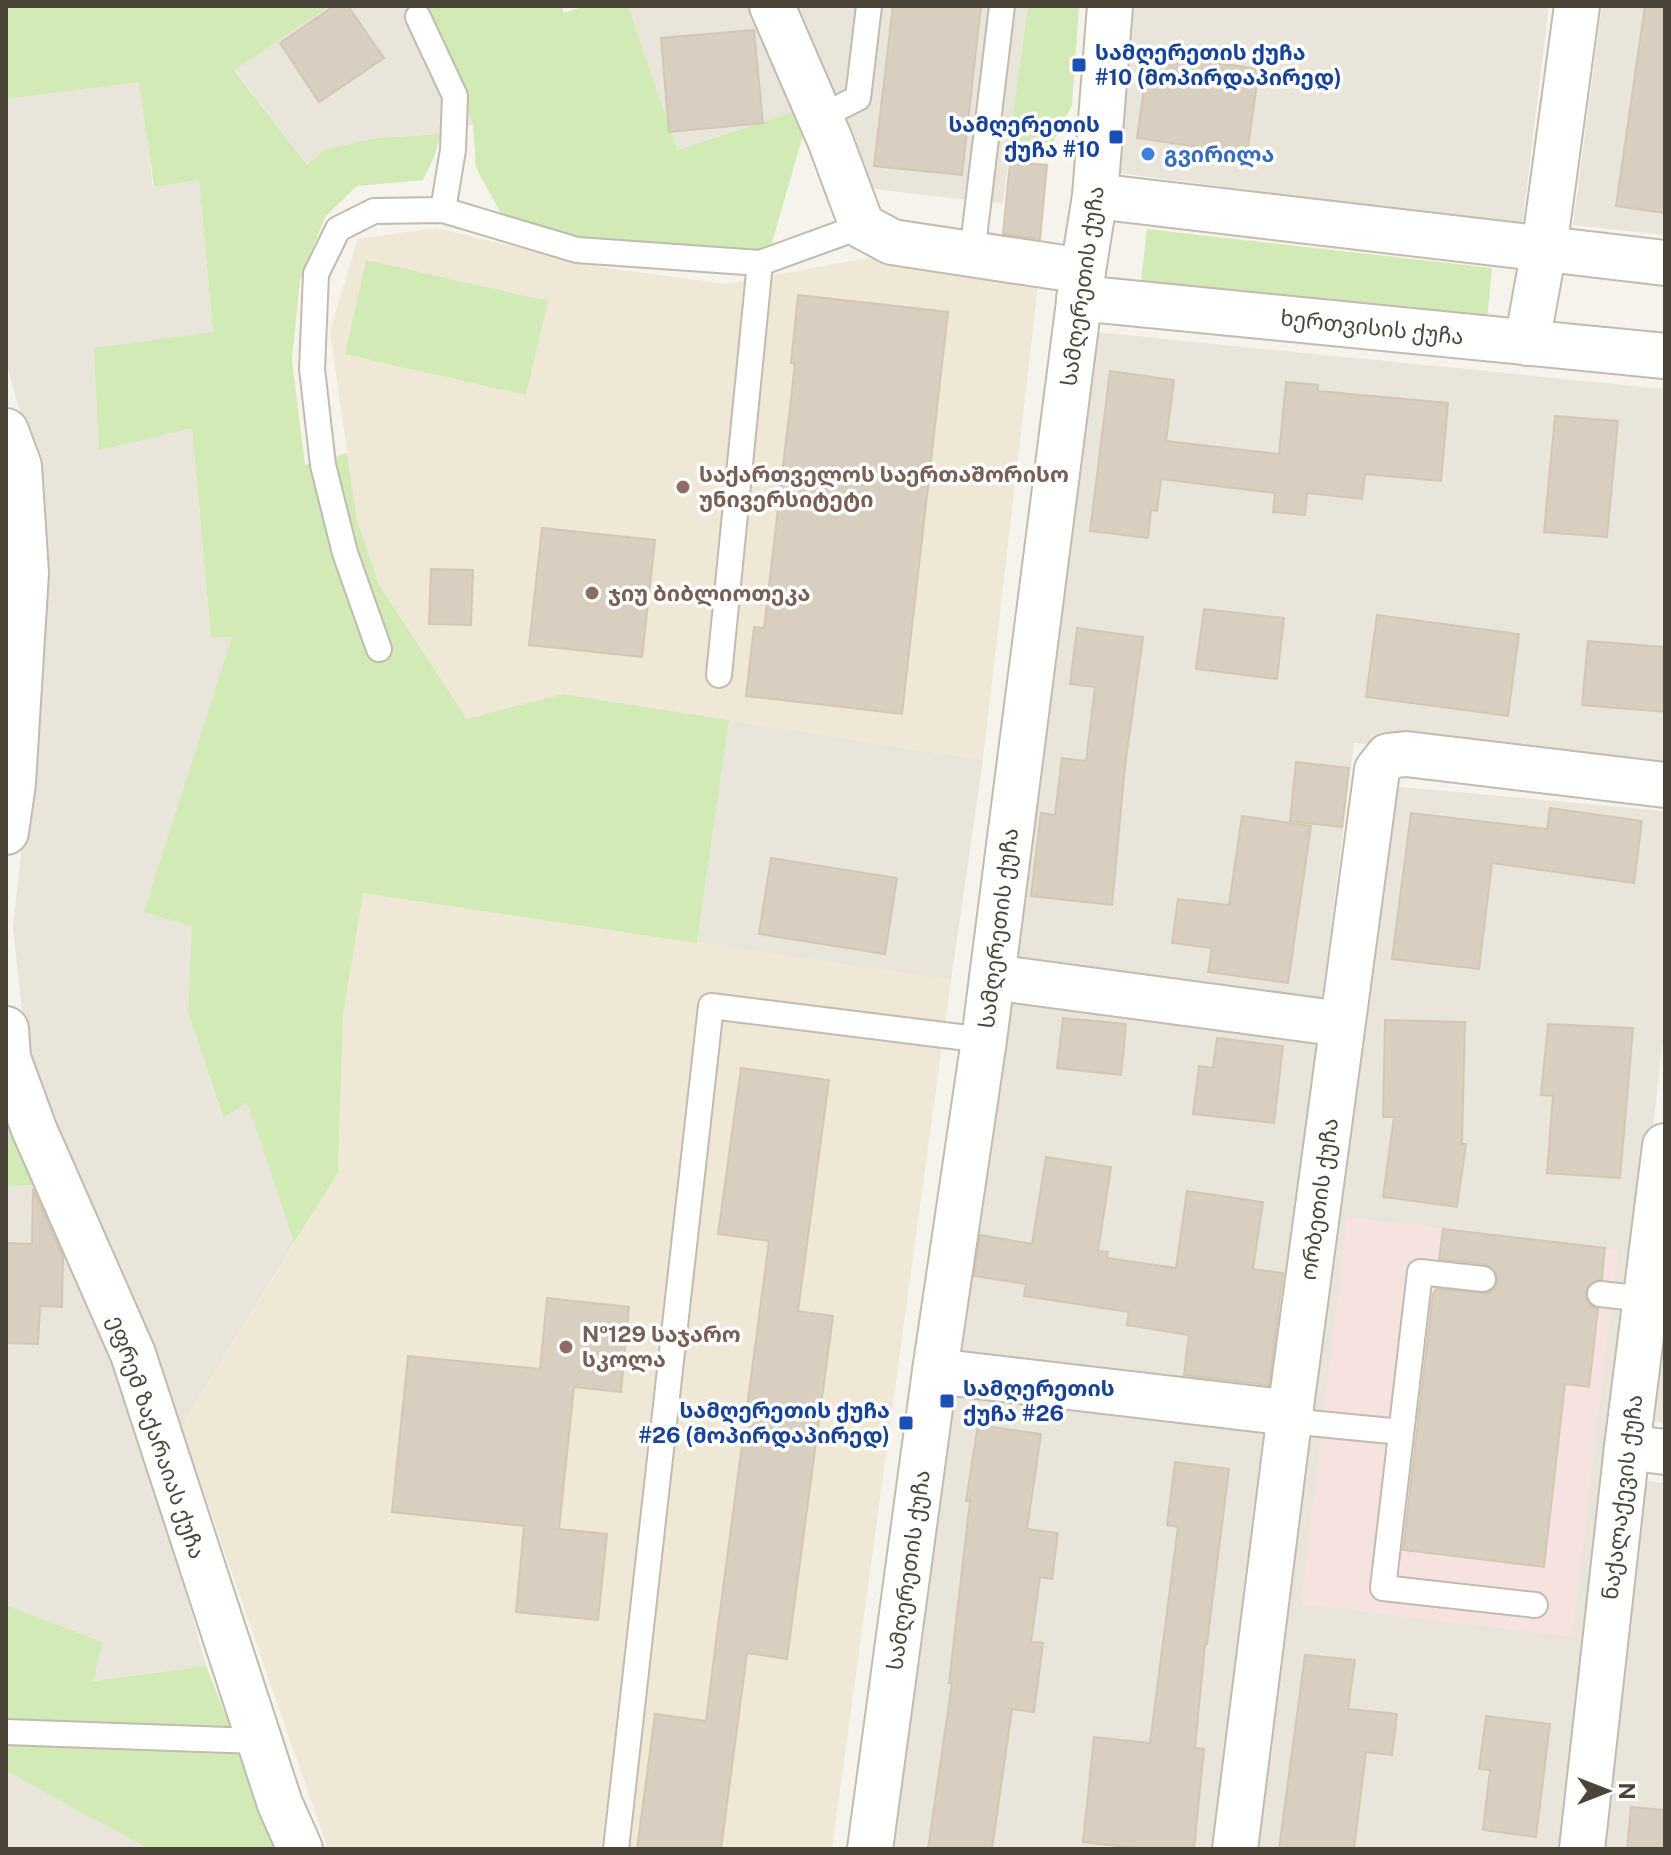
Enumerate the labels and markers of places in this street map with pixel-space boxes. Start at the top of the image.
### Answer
place label: სამღერეთის ქუჩა #10 (მოპირდაპირედ) [1095,39,1342,91]
marker: სამღერეთის ქუჩა #10 (მოპირდაპირედ) [1070,56,1088,74]
place label: სამღერეთის ქუჩა #10 [948,111,1100,162]
marker: სამღერეთის ქუჩა #10 [1107,128,1125,146]
place label: გვირილა [1164,141,1274,168]
marker: გვირილა [1139,145,1157,163]
place label: საქართველოს საერთაშორისო უნივერსიტეტი [699,461,1069,512]
marker: საქართველოს საერთაშორისო უნივერსიტეტი [674,478,692,496]
place label: ჯიუ ბიბლიოთეკა [608,580,810,607]
marker: ჯიუ ბიბლიოთეკა [583,584,601,602]
place label: №129 საჯარო სკოლა [582,1321,741,1373]
marker: №129 საჯარო სკოლა [557,1338,575,1356]
place label: სამღერეთის ქუჩა #26 [963,1375,1115,1426]
marker: სამღერეთის ქუჩა #26 [938,1392,956,1410]
place label: სამღერეთის ქუჩა #26 (მოპირდაპირედ) [639,1397,890,1449]
marker: სამღერეთის ქუჩა #26 (მოპირდაპირედ) [897,1414,915,1432]

